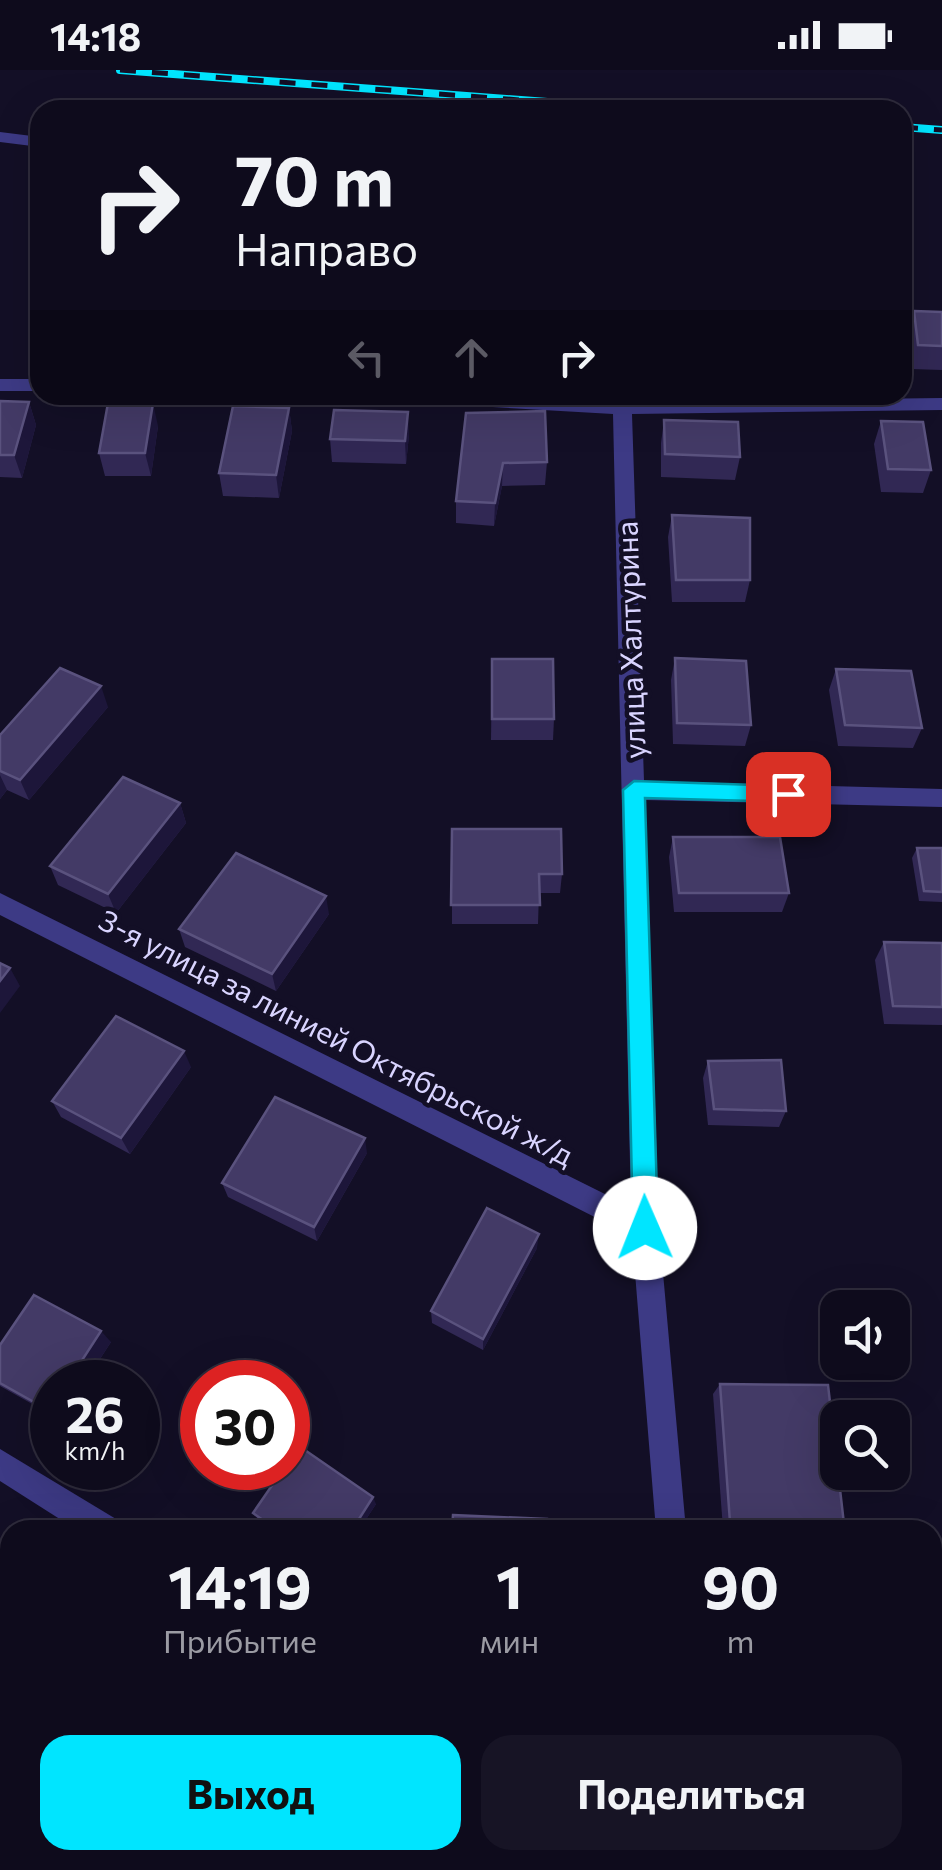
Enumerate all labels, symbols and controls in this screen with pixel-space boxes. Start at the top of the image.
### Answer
text: 14:18 [50,12,141,59]
text: 70 m [235,135,394,220]
icon: right [70,140,200,270]
text: Направо [235,220,418,275]
icon: left [339,330,394,385]
icon: ahead [444,330,499,385]
icon: right [549,330,604,385]
street label: улица Халтурина [606,520,652,760]
pin [746,752,831,837]
icon: arrive [761,767,816,822]
street label: 3-я улица за линией Октябрьской ж/д [94,900,580,1172]
position arrow [593,1176,697,1280]
map controls [820,1290,910,1490]
button: sound [820,1290,910,1380]
speed limit sign: 30 [180,1360,310,1490]
text: 26 [65,1382,124,1443]
button: search [820,1400,910,1490]
text: km/h [65,1435,125,1465]
text: 14:19 [168,1548,312,1621]
text: 1 [496,1548,523,1621]
text: 90 [702,1548,779,1621]
text: Прибытие [163,1620,317,1660]
text: мин [480,1620,539,1660]
text: m [727,1620,755,1660]
button: Выход [40,1735,461,1850]
button: Поделиться [481,1735,902,1850]

